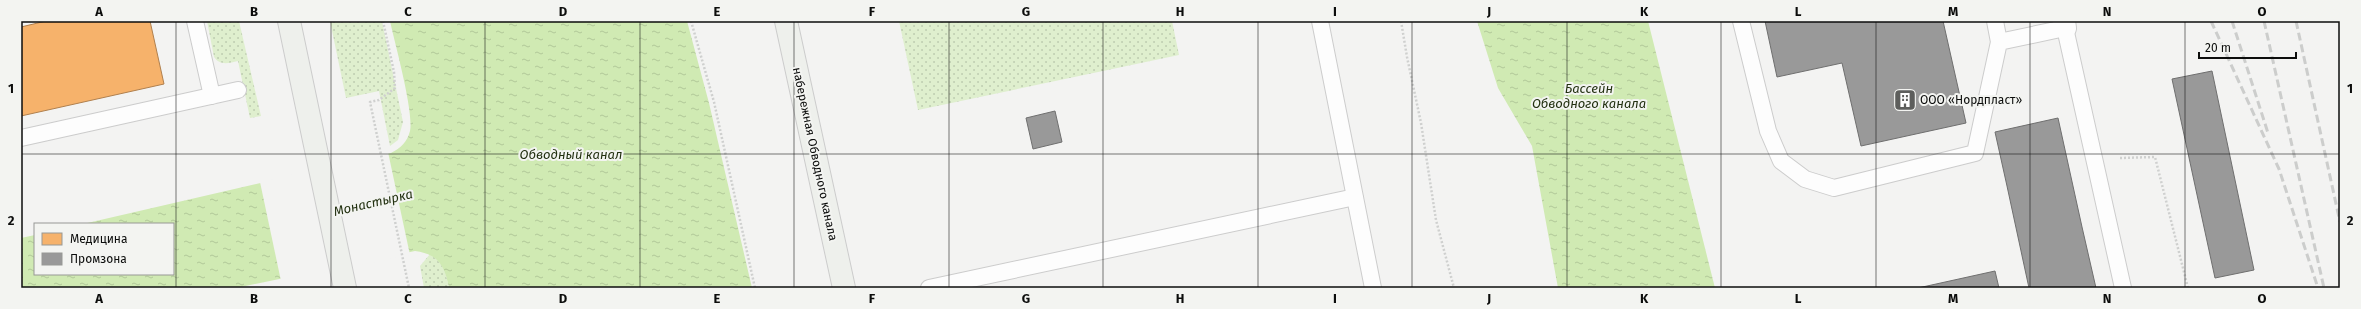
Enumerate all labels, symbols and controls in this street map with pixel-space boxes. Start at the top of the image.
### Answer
text: A [94,4,103,19]
text: B [250,4,258,19]
text: C [404,4,412,19]
text: D [559,4,568,19]
text: E [714,4,721,19]
text: F [869,4,876,19]
text: G [1022,4,1030,19]
text: H [1176,4,1184,19]
text: I [1333,4,1337,19]
text: J [1486,4,1491,19]
text: K [1640,4,1649,19]
text: L [1795,4,1802,19]
text: M [1948,4,1958,19]
text: N [2103,4,2111,19]
text: O [2258,4,2267,19]
scale bar [2199,34,2296,60]
text: 20 m [2205,41,2231,55]
street label: набережная Обводного канала [790,66,840,242]
text: 1 [8,81,14,96]
water label: Бассейн Обводного канала [1532,81,1646,111]
text: 1 [2347,81,2353,96]
building icon: ООО «Нордпласт» [1892,87,1918,113]
place label: ООО «Нордпласт» [1920,93,2023,107]
water label: Обводный канал [520,147,622,162]
water label: Монастырка [332,186,414,219]
text: 2 [8,213,15,228]
text: 2 [2347,213,2354,228]
legend [34,223,174,275]
text: Медицина [70,232,128,246]
text: Промзона [70,252,127,266]
text: A [94,291,103,306]
text: B [250,291,258,306]
text: C [404,291,412,306]
text: D [559,291,568,306]
text: E [714,291,721,306]
text: F [869,291,876,306]
text: G [1022,291,1030,306]
text: H [1176,291,1184,306]
text: I [1333,291,1337,306]
text: J [1486,291,1491,306]
text: K [1640,291,1649,306]
text: L [1795,291,1802,306]
text: M [1948,291,1958,306]
text: N [2103,291,2111,306]
text: O [2258,291,2267,306]

